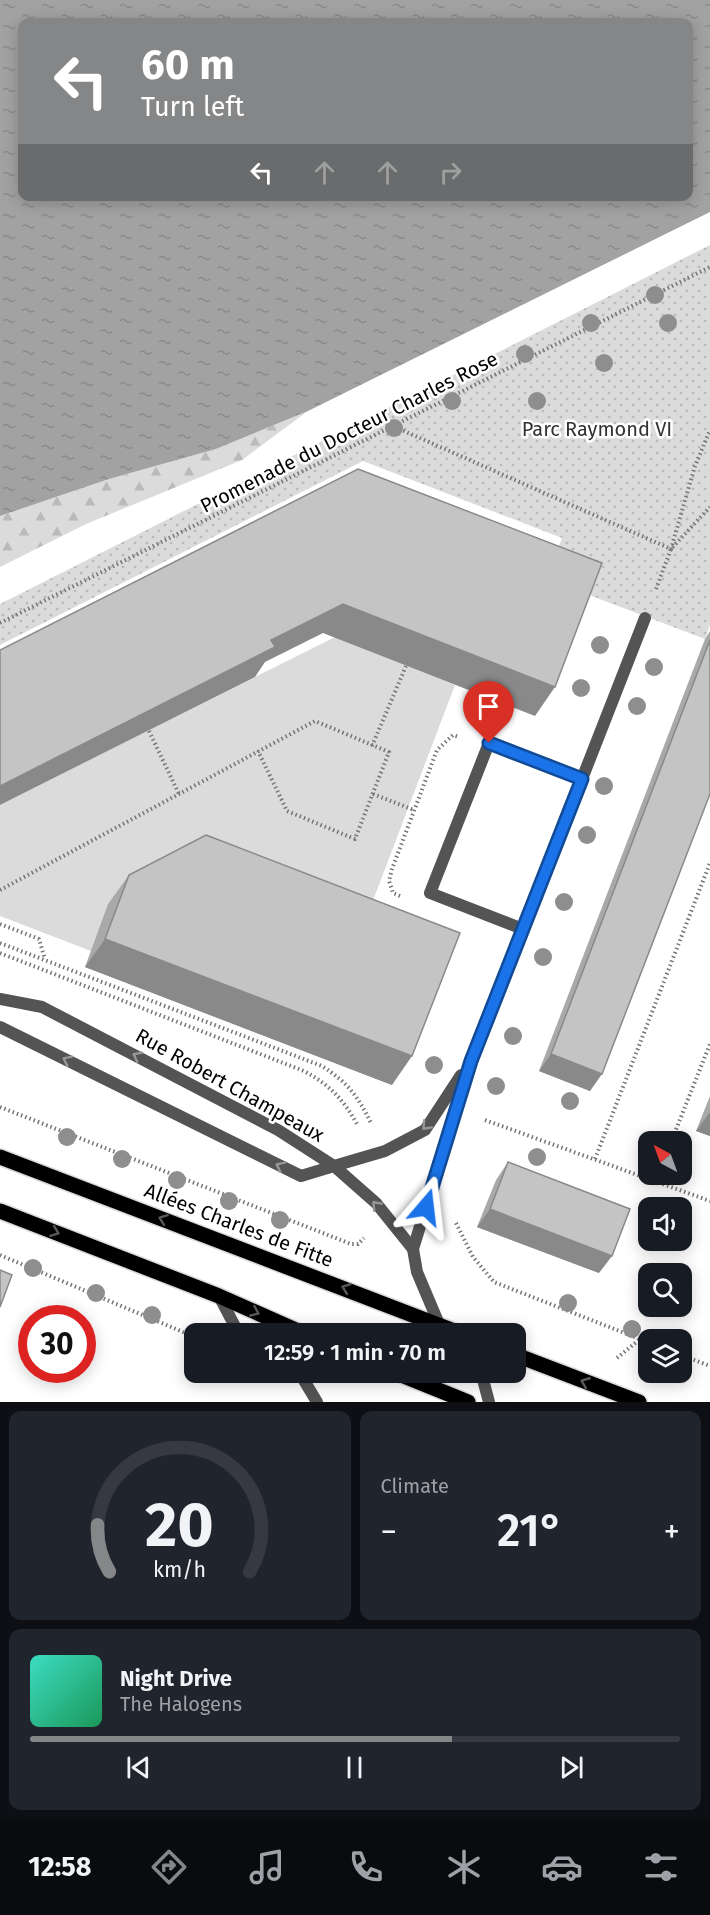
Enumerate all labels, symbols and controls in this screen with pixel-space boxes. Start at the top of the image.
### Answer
text: 60 m [141,40,235,90]
icon: left [42,42,120,120]
text: Turn left [141,91,244,123]
icon: left [245,156,278,189]
icon: ahead [308,156,341,189]
icon: ahead [371,156,404,189]
icon: right [434,156,467,189]
street label: Promenade du Docteur Charles Rose [196,346,502,518]
park label: Parc Raymond VI [522,417,672,441]
pin [463,681,514,743]
icon: arrive [472,690,505,723]
street label: Rue Robert Champeaux [131,1023,329,1147]
one-way arrow [132,1052,143,1063]
one-way arrow [63,1056,74,1068]
one-way arrow [422,1119,433,1129]
north arrow [638,1131,692,1185]
map controls [638,1131,692,1383]
one-way arrow [275,1161,286,1173]
position arrow [394,1175,458,1239]
street label: Allées Charles de Fitte [141,1178,337,1272]
button: sound [638,1197,692,1251]
one-way arrow [373,1201,384,1212]
one-way arrow [158,1214,169,1226]
one-way arrow [48,1225,59,1237]
button: search [638,1263,692,1317]
one-way arrow [341,1283,352,1295]
speed limit sign: 30 [18,1305,96,1383]
one-way arrow [249,1305,260,1317]
button: layers [638,1329,692,1383]
text: 12:59 · 1 min · 70 m [264,1339,446,1366]
one-way arrow [580,1376,590,1389]
text: Climate [381,1474,449,1498]
text: 20 [145,1488,214,1563]
text: 21° [497,1504,563,1558]
text: − [381,1512,397,1552]
text: + [664,1512,680,1552]
text: km/h [153,1558,206,1584]
text: Night Drive [120,1665,232,1692]
text: The Halogens [120,1692,242,1716]
icon: previous [122,1751,155,1784]
icon: pause [338,1751,371,1784]
icon: next [555,1751,588,1784]
icon: directions [148,1846,190,1888]
icon: music [246,1846,288,1888]
icon: phone [345,1846,387,1888]
icon: climate [443,1846,485,1888]
icon: car [541,1846,583,1888]
icon: filters [640,1846,682,1888]
text: 12:58 [28,1851,92,1883]

